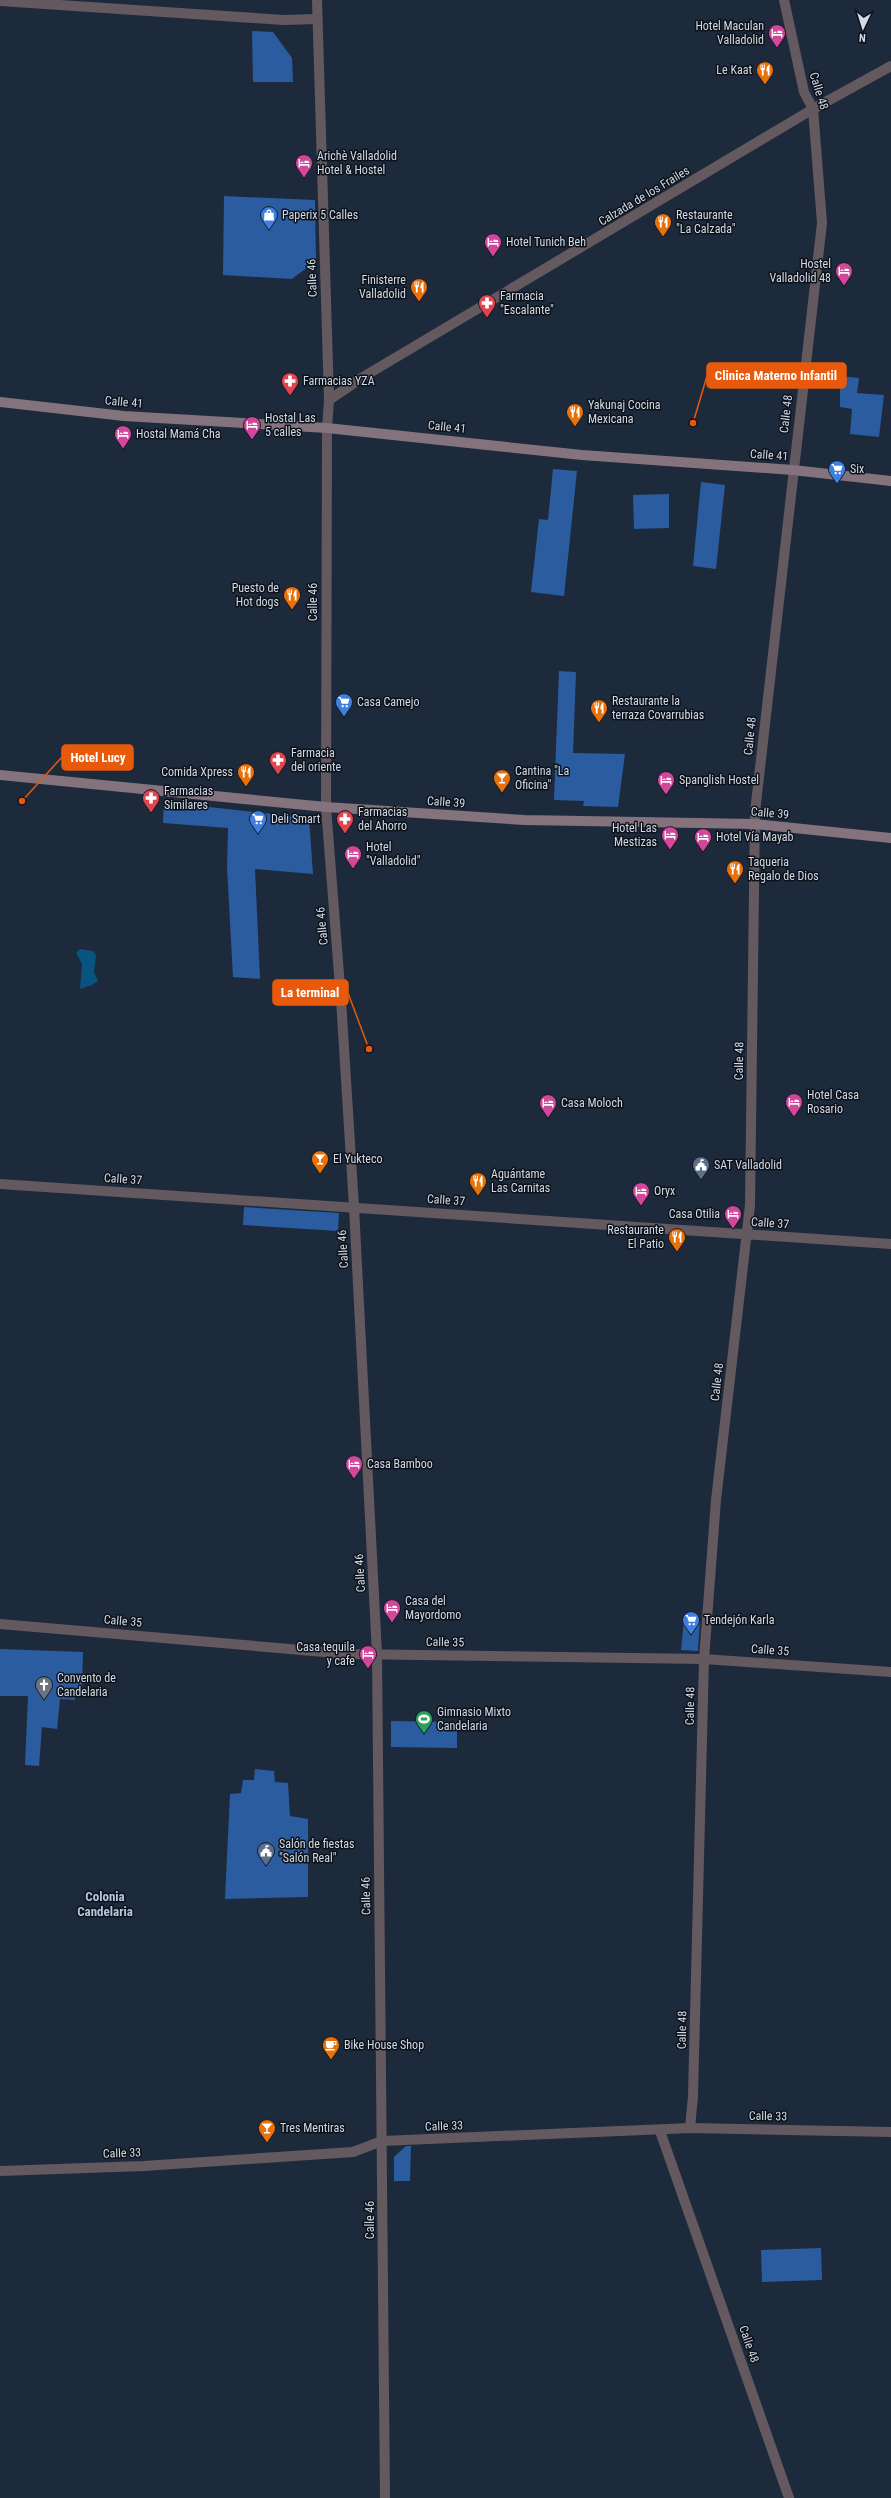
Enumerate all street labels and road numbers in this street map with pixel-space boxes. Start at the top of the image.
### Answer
street label: Calle 48 [807,71,831,111]
street label: Calzada de los Frailes [596,163,692,229]
street label: Calle 46 [304,259,320,297]
street label: Calle 41 [104,393,144,411]
street label: Calle 48 [777,394,795,434]
street label: Calle 41 [427,418,467,436]
street label: Calle 41 [749,447,789,463]
street label: Calle 46 [306,583,320,621]
street label: Calle 48 [741,716,759,756]
street label: Calle 39 [426,794,466,810]
street label: Calle 39 [750,804,790,822]
street label: Calle 46 [313,906,331,946]
street label: Calle 48 [732,1042,746,1080]
street label: Calle 37 [103,1171,143,1187]
street label: Calle 37 [426,1192,466,1208]
street label: Calle 37 [750,1215,790,1231]
street label: Calle 46 [335,1229,351,1268]
street label: Calle 48 [708,1362,726,1402]
street label: Calle 46 [352,1553,368,1592]
street label: Calle 35 [103,1612,143,1630]
street label: Calle 35 [426,1635,464,1649]
street label: Calle 35 [750,1642,790,1658]
street label: Calle 48 [683,1687,697,1725]
street label: Calle 46 [359,1877,373,1915]
street label: Calle 48 [675,2011,689,2049]
street label: Calle 33 [749,2109,787,2123]
street label: Calle 33 [425,2118,463,2134]
street label: Calle 33 [103,2145,141,2161]
street label: Calle 46 [363,2201,377,2239]
street label: Calle 48 [736,2324,762,2364]

